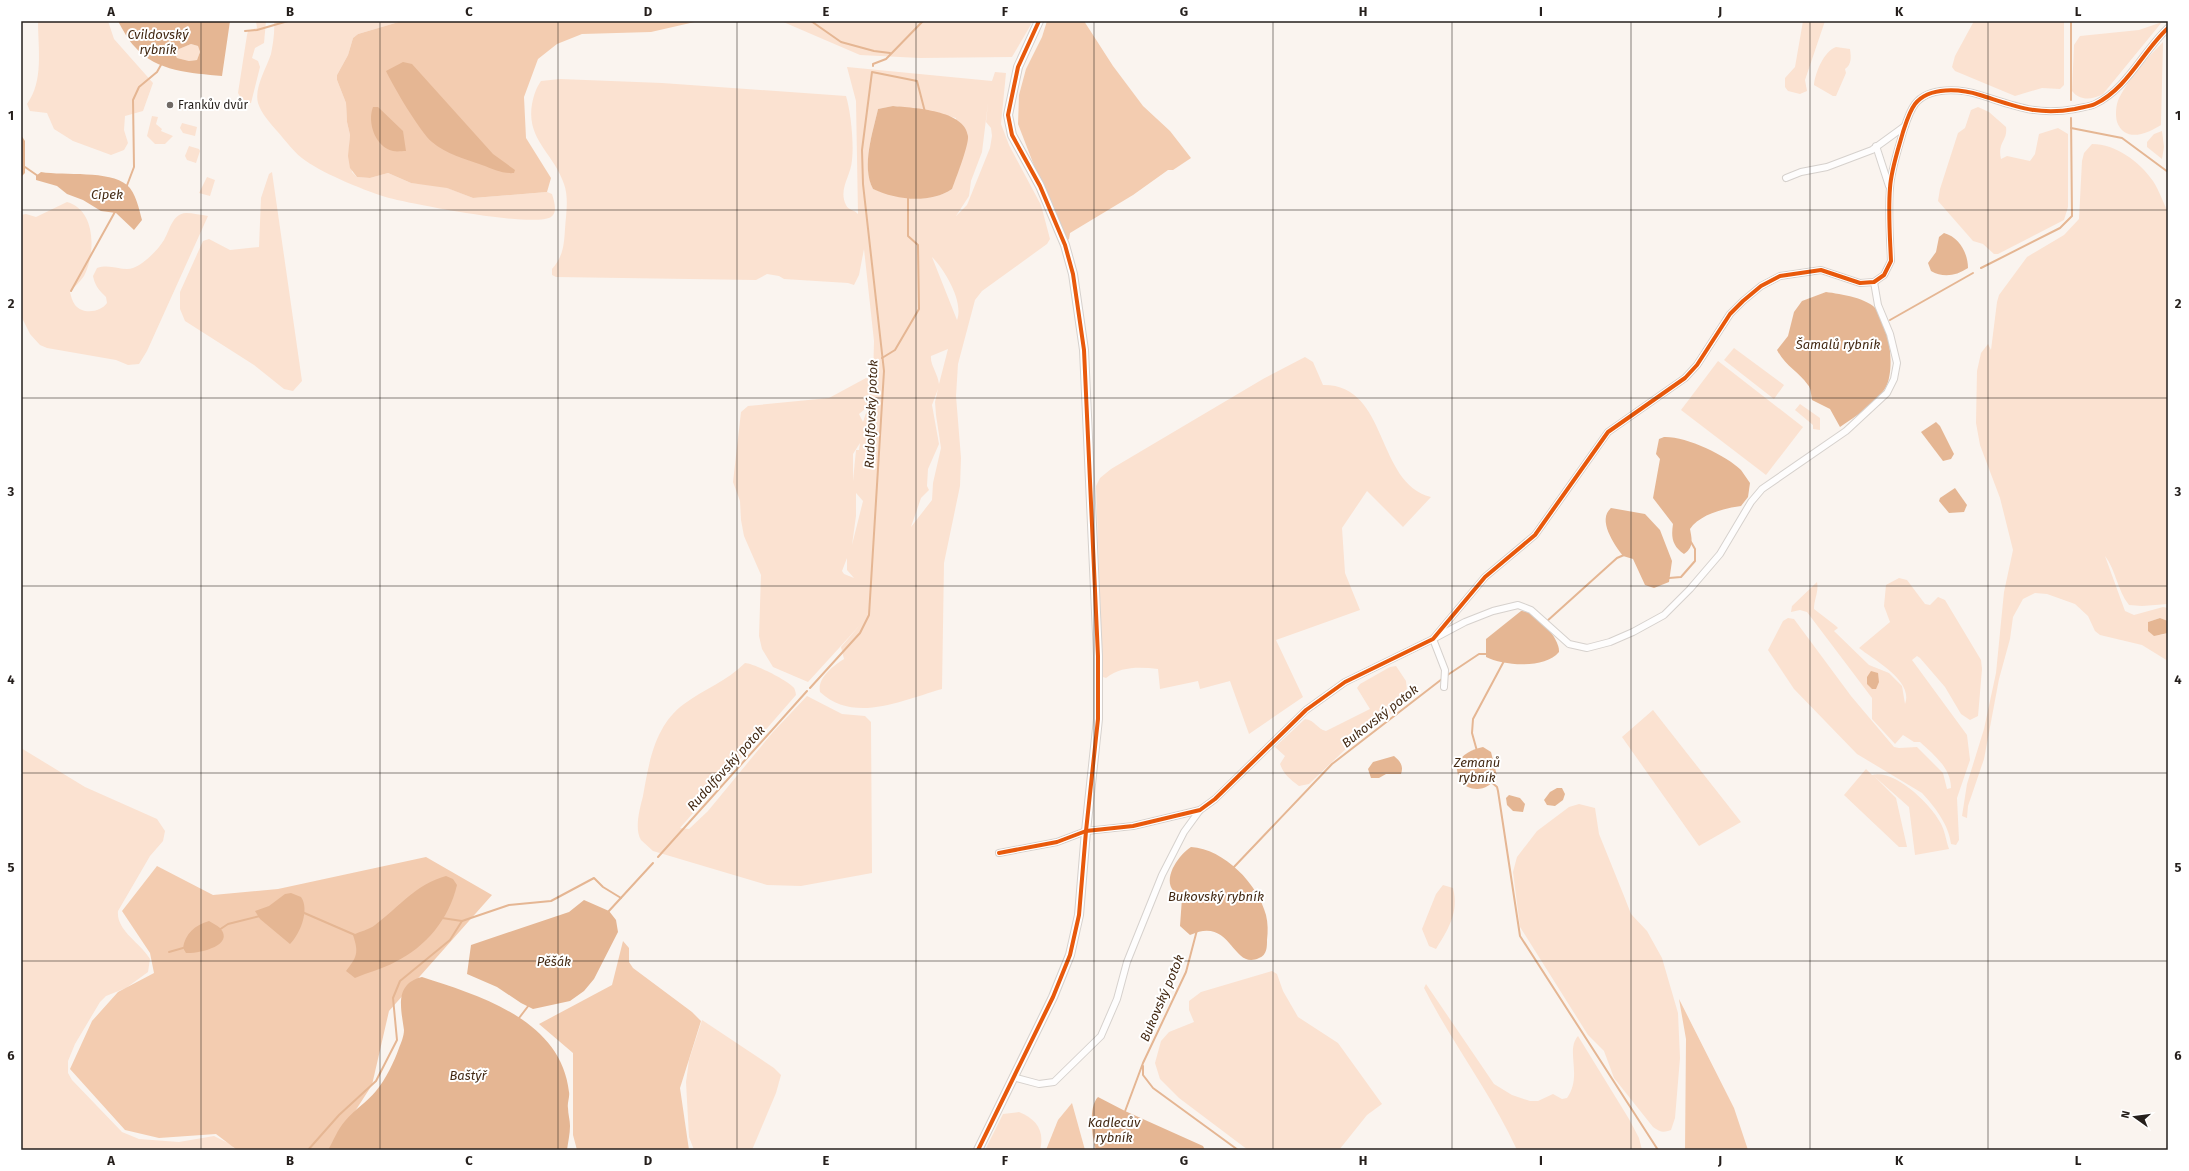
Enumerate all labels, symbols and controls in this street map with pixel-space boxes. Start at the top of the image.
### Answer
text: A [106,4,115,19]
text: B [286,4,294,19]
text: C [465,4,473,19]
text: D [644,4,653,19]
text: E [823,4,830,19]
text: F [1002,4,1009,19]
text: G [1180,4,1188,19]
text: H [1359,4,1367,19]
text: I [1539,4,1543,19]
text: J [1717,4,1722,19]
text: K [1895,4,1904,19]
text: L [2075,4,2082,19]
water label: Cvildovský rybník [128,27,189,57]
place label: Frankův dvůr [178,98,248,112]
marker: Frankův dvůr [165,100,175,110]
text: 1 [8,108,14,123]
text: 1 [2175,108,2181,123]
water label: Cípek [91,187,123,202]
text: 2 [8,296,15,311]
text: 2 [2175,296,2182,311]
water label: Šamalů rybník [1795,336,1880,352]
water label: Rudolfovský potok [862,359,880,469]
text: 3 [7,484,15,499]
text: 3 [2174,484,2182,499]
text: 4 [7,672,15,687]
text: 4 [2174,672,2182,687]
water label: Bukovský potok [1339,682,1421,750]
water label: Rudolfovský potok [684,723,768,813]
water label: Zemanů rybník [1453,755,1500,785]
text: 5 [8,860,15,875]
text: 5 [2175,860,2182,875]
water label: Bukovský rybník [1168,889,1264,904]
water label: Bukovský potok [1137,952,1187,1044]
water label: Pěšák [537,954,571,969]
text: 6 [7,1048,15,1063]
text: 6 [2174,1048,2182,1063]
water label: Baštýř [449,1068,488,1083]
north arrow [2115,1097,2155,1137]
text: N [2119,1110,2133,1120]
water label: Kadlecův rybník [1088,1115,1141,1145]
text: A [106,1153,115,1168]
text: B [286,1153,294,1168]
text: C [465,1153,473,1168]
text: D [644,1153,653,1168]
text: E [823,1153,830,1168]
text: F [1002,1153,1009,1168]
text: G [1180,1153,1188,1168]
text: H [1359,1153,1367,1168]
text: I [1539,1153,1543,1168]
text: J [1717,1153,1722,1168]
text: K [1895,1153,1904,1168]
text: L [2075,1153,2082,1168]

